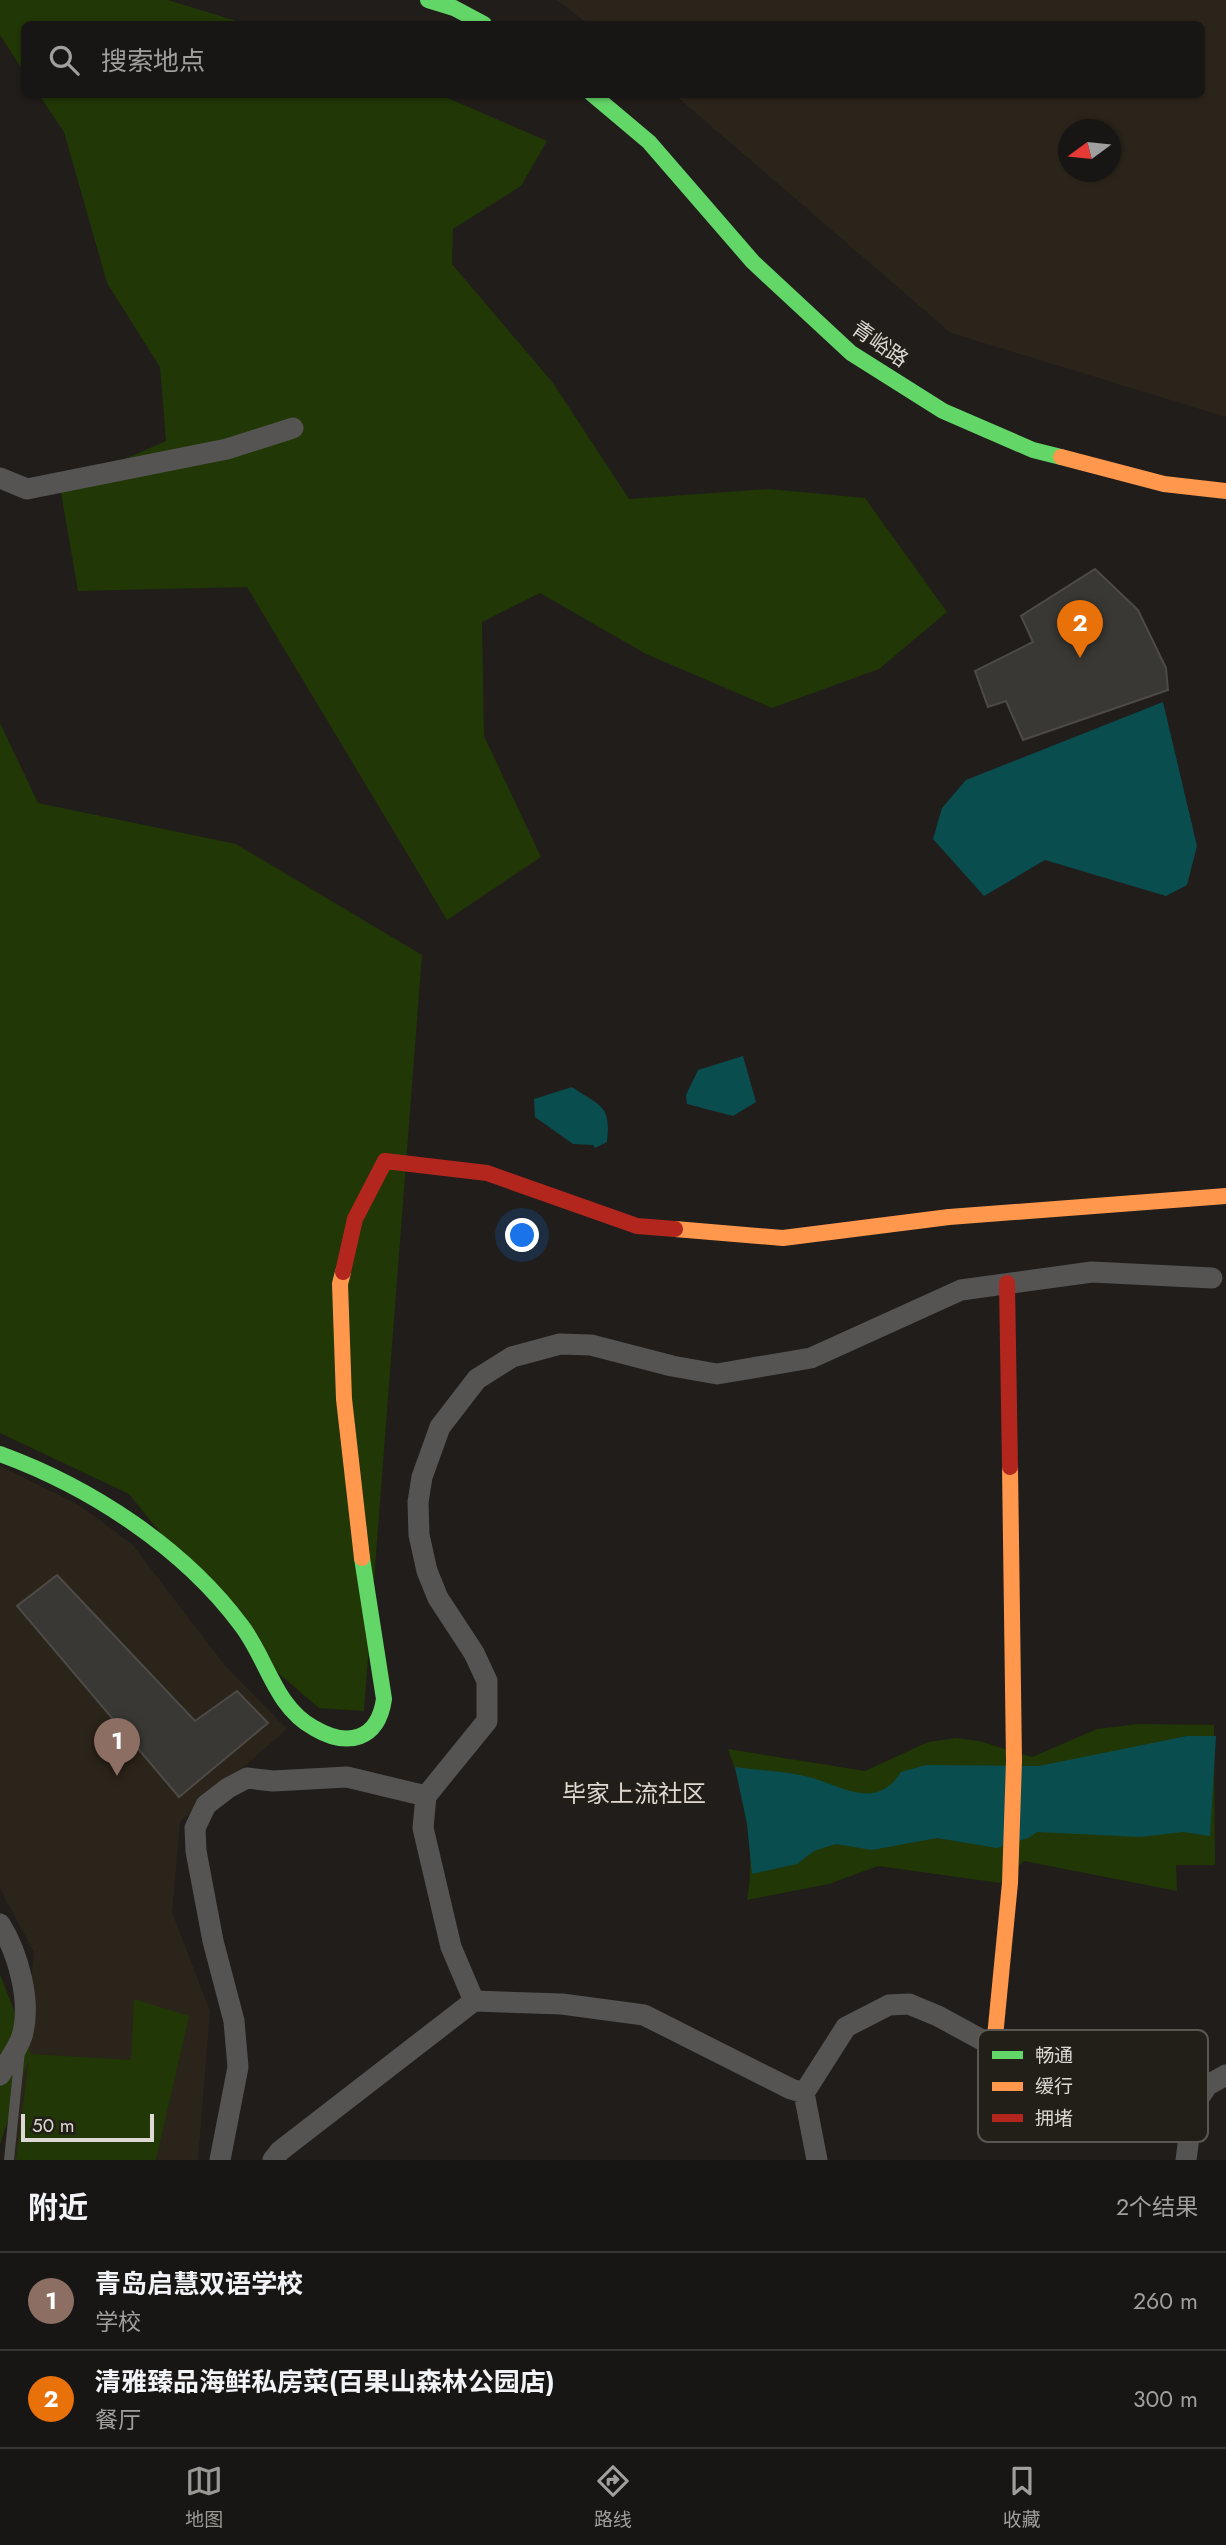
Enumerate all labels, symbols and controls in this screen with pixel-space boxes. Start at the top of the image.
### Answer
search box [21,21,1205,98]
icon: search [45,41,83,79]
text: 搜索地点 [101,42,205,80]
north arrow [1058,119,1121,182]
street label: 青峪路 [846,314,914,374]
pin: 2 [1057,600,1103,658]
your location [505,1218,539,1252]
pin: 1 [94,1718,140,1776]
district label: 毕家上流社区 [562,1776,706,1811]
legend [978,2030,1208,2142]
text: 畅通 [1035,2042,1073,2069]
text: 缓行 [1035,2073,1073,2100]
text: 拥堵 [1035,2105,1073,2132]
scale bar [21,2111,154,2143]
text: 50 m [32,2112,75,2139]
text: 附近 [28,2186,88,2229]
text: 2个结果 [1116,2190,1198,2224]
text: 青岛启慧双语学校 [95,2265,303,2303]
text: 1 [45,2284,57,2318]
text: 260 m [1133,2284,1198,2318]
text: 学校 [95,2305,141,2339]
text: 清雅臻品海鲜私房菜(百果山森林公园店) [95,2363,555,2401]
text: 2 [43,2382,59,2416]
text: 300 m [1133,2382,1198,2416]
text: 餐厅 [95,2403,141,2437]
tab: 地图 [185,2462,223,2533]
tab: 路线 [594,2462,632,2533]
tab: 收藏 [1003,2462,1041,2533]

